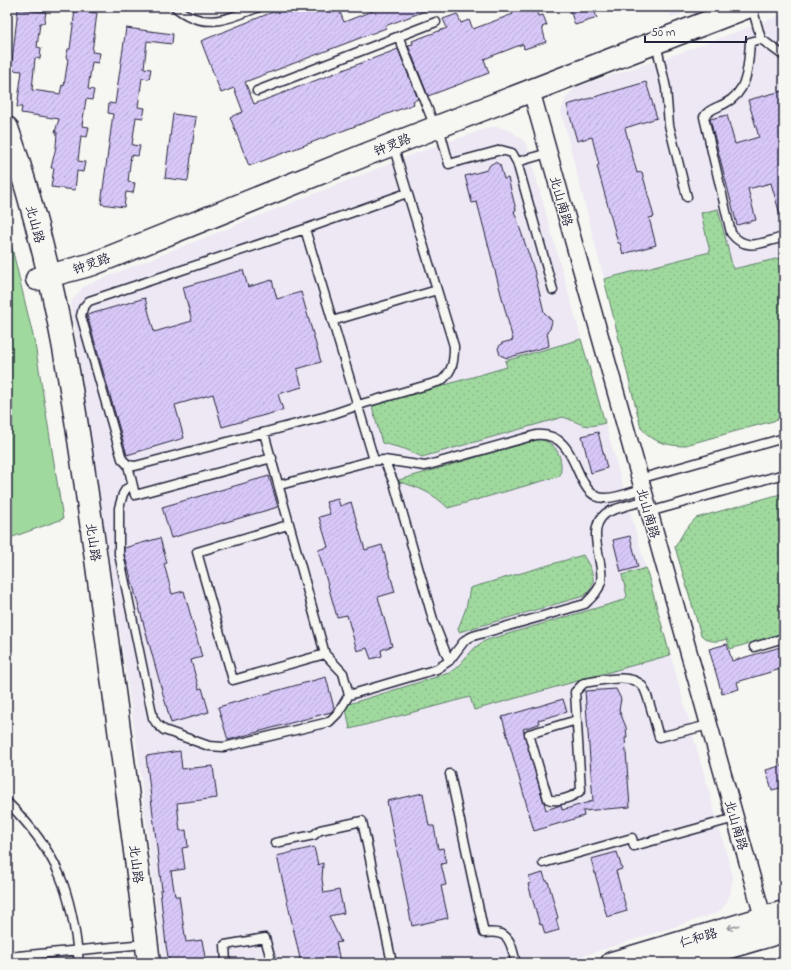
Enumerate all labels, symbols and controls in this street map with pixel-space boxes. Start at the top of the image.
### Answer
scale bar [645,18,746,44]
text: 50 m [651,24,675,42]
street label: 钟灵路 [371,130,414,161]
street label: 北山南路 [544,174,577,229]
street label: 北山路 [20,203,49,246]
street label: 钟灵路 [70,249,113,280]
street label: 北山南路 [631,486,664,541]
street label: 北山路 [80,522,105,563]
street label: 北山南路 [719,798,752,853]
street label: 北山路 [124,844,147,885]
street label: 仁和路 [677,924,720,953]
one-way arrow [727,924,740,931]

